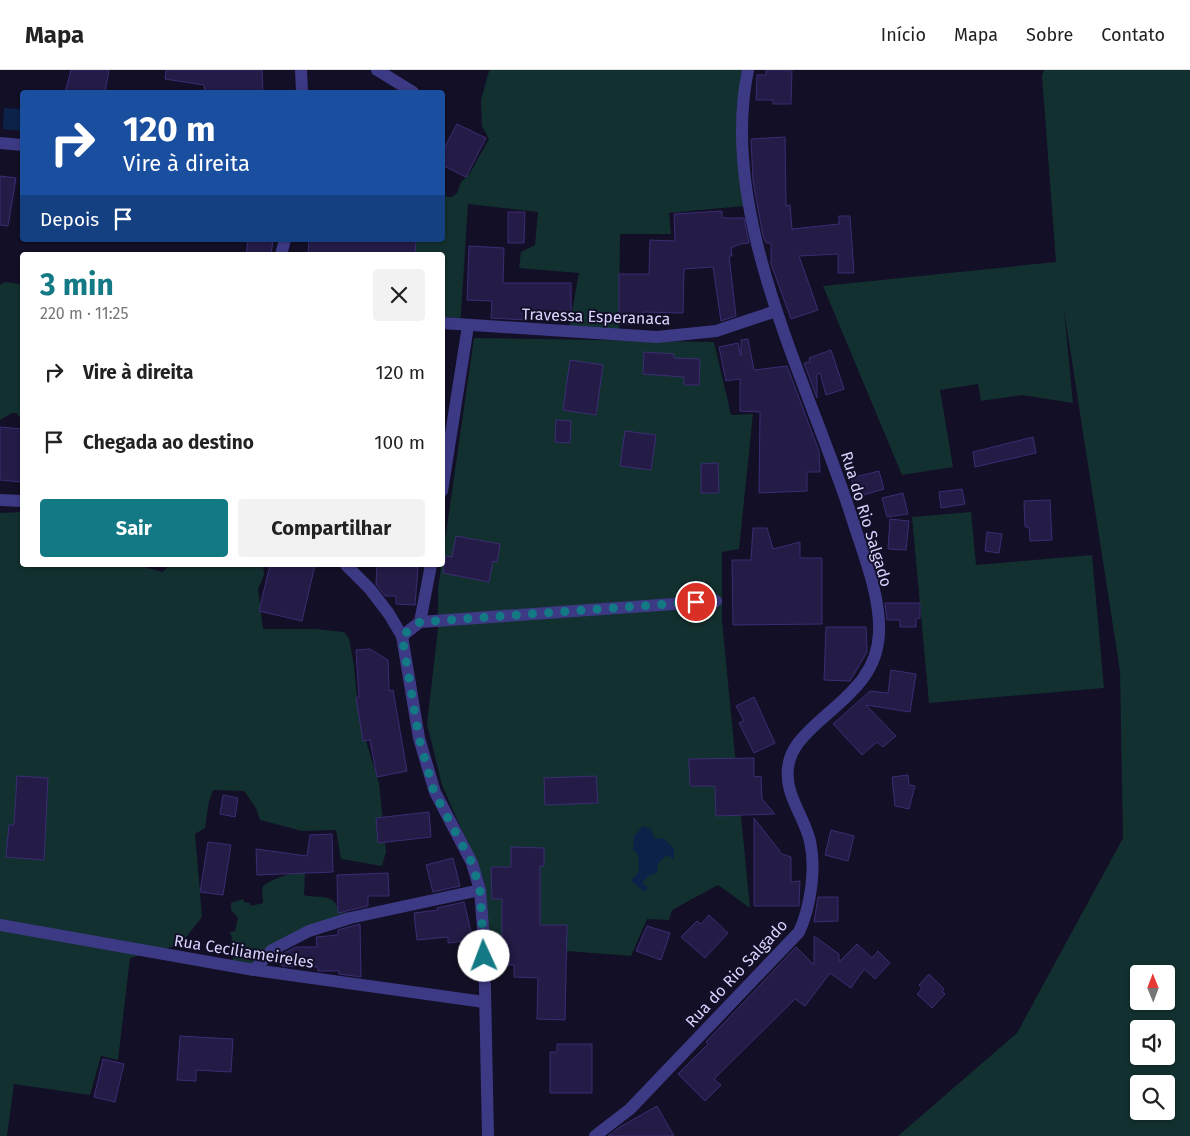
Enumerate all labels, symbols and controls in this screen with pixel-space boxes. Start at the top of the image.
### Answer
text: Mapa [25,21,84,49]
text: Início [881,24,926,46]
text: Mapa [954,24,998,46]
text: Sobre [1026,24,1073,46]
text: Contato [1101,24,1165,46]
text: 120 m [123,108,216,150]
icon: right [40,110,105,175]
text: Vire à direita [123,150,250,177]
icon: arrive [109,205,137,233]
text: Depois [40,208,99,231]
text: 3 min [40,267,114,303]
button: close [373,269,425,321]
text: 220 m · 11:25 [40,304,128,323]
street label: Travessa Esperanaca [521,304,671,329]
icon: right [40,358,68,386]
text: Vire à direita [83,361,193,384]
text: 120 m [375,361,425,384]
icon: arrive [40,428,68,456]
text: Chegada ao destino [83,431,254,454]
text: 100 m [374,431,425,454]
street label: Rua do Rio Salgado [837,449,896,589]
button: Sair [40,499,228,557]
button: Compartilhar [238,499,425,557]
pin [675,581,717,623]
icon: arrive [682,588,710,616]
street label: Rua do Rio Salgado [682,916,791,1031]
position arrow [457,929,509,981]
street label: Rua Ceciliameireles [173,931,315,972]
north arrow [1130,965,1175,1010]
map controls [1130,965,1175,1120]
button: sound [1130,1020,1175,1065]
button: search [1130,1075,1175,1120]

